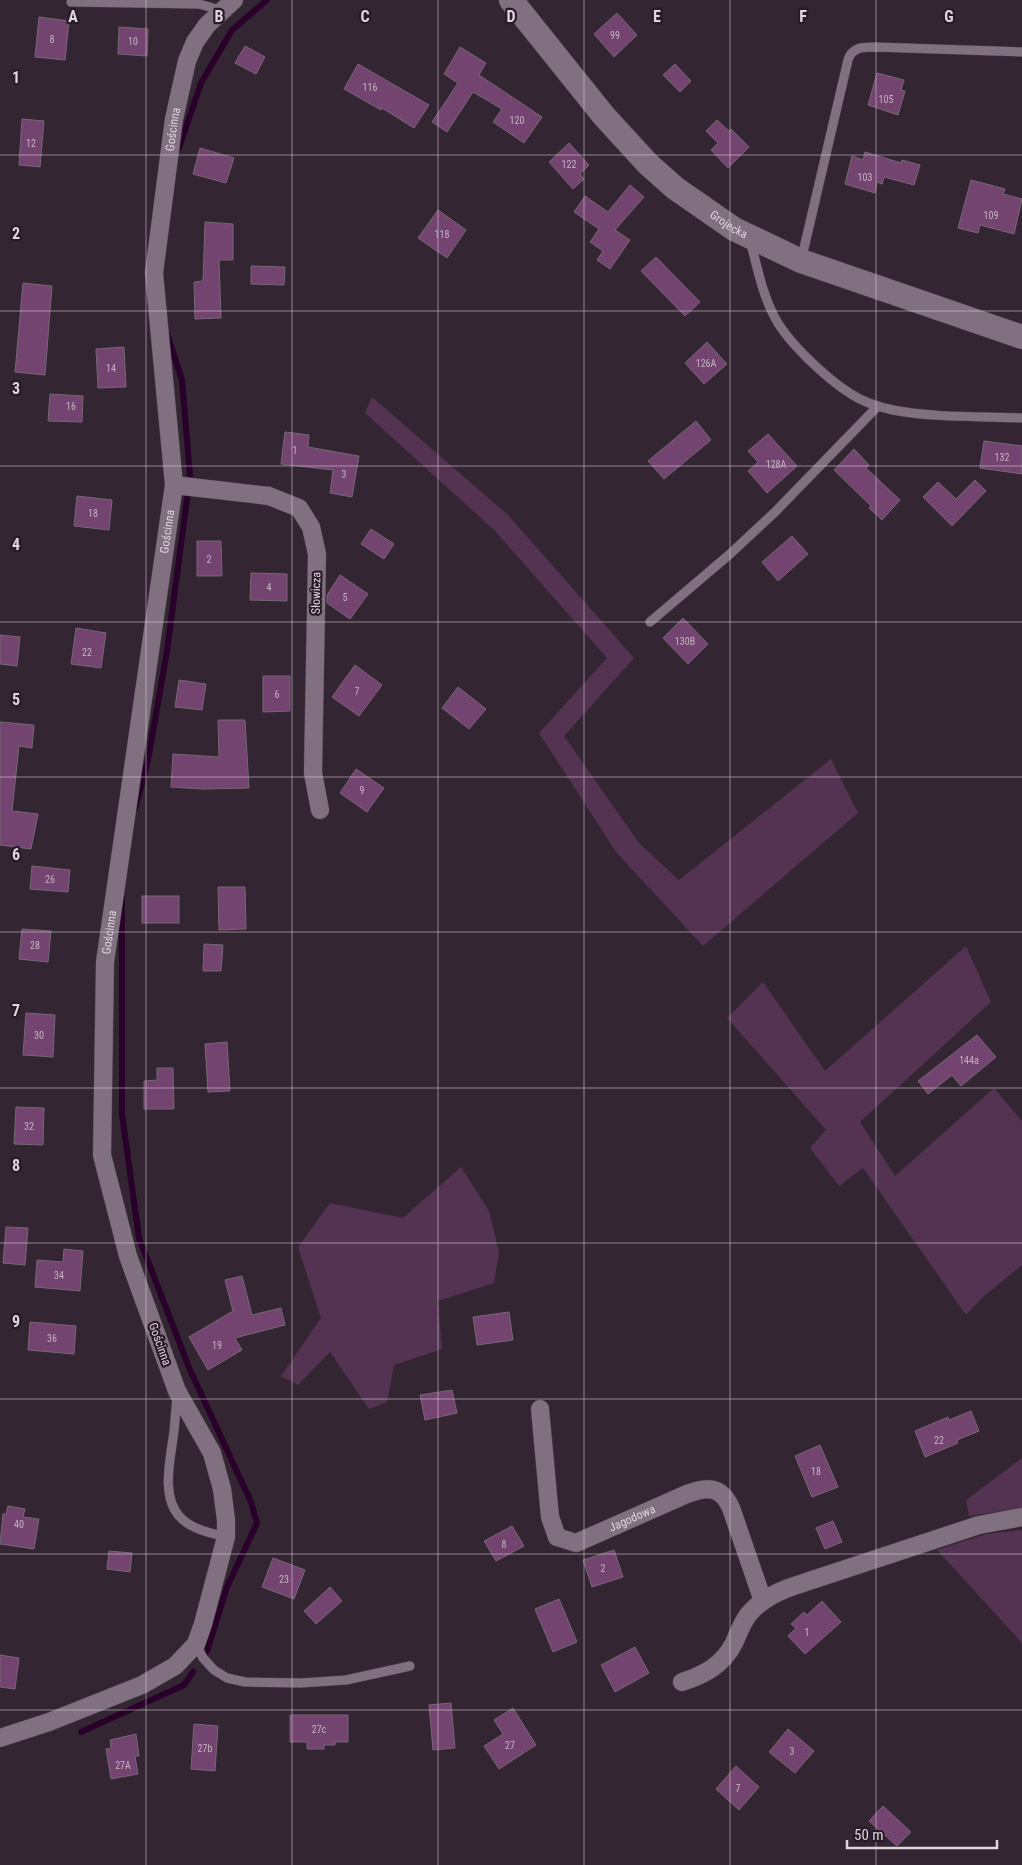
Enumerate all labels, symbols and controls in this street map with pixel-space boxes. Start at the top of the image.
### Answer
text: A [68,7,78,26]
text: B [215,7,224,26]
text: C [360,7,370,26]
text: D [506,7,516,26]
text: E [653,7,661,26]
text: F [799,7,807,26]
text: G [944,7,954,26]
house number: 99 [610,30,620,41]
house number: 8 [50,34,55,45]
house number: 10 [128,36,138,47]
text: 1 [12,68,20,87]
house number: 116 [363,82,377,93]
house number: 105 [879,94,893,105]
street label: Gościnna [163,106,183,152]
house number: 120 [510,115,524,126]
house number: 12 [26,138,36,149]
house number: 122 [562,159,576,170]
house number: 103 [858,172,872,183]
street label: Grojecka [707,207,750,241]
house number: 109 [984,210,998,221]
text: 2 [12,224,20,243]
house number: 118 [435,229,449,240]
house number: 126A [696,358,717,369]
house number: 14 [106,363,116,374]
text: 3 [12,379,20,398]
house number: 16 [66,401,76,412]
house number: 1 [293,445,297,456]
house number: 132 [995,452,1009,463]
house number: 128A [766,459,787,470]
house number: 3 [342,469,347,480]
house number: 18 [88,508,98,519]
street label: Gościnna [157,508,177,554]
text: 4 [12,535,20,554]
house number: 2 [207,554,212,565]
street label: Słowicza [309,571,323,614]
house number: 4 [267,582,272,593]
house number: 5 [343,592,348,603]
house number: 130B [675,636,695,647]
house number: 22 [82,647,92,658]
house number: 7 [355,686,360,697]
house number: 6 [275,689,280,700]
text: 5 [12,690,20,709]
house number: 9 [360,785,365,796]
text: 6 [12,845,20,864]
house number: 26 [45,874,55,885]
street label: Gościnna [99,909,119,955]
house number: 28 [30,940,40,951]
text: 7 [12,1001,20,1020]
house number: 30 [34,1030,44,1041]
house number: 144a [959,1055,979,1066]
house number: 32 [24,1121,34,1132]
text: 8 [12,1156,20,1175]
house number: 34 [54,1270,64,1281]
text: 9 [12,1312,20,1331]
street label: Gościnna [146,1321,174,1367]
house number: 36 [47,1333,57,1344]
house number: 19 [212,1340,222,1351]
house number: 22 [934,1435,944,1446]
house number: 18 [811,1466,821,1477]
street label: Jagodowa [607,1502,658,1535]
house number: 40 [14,1519,24,1530]
house number: 8 [502,1539,507,1550]
house number: 2 [601,1563,606,1574]
house number: 23 [279,1574,289,1585]
house number: 1 [805,1627,809,1638]
house number: 27c [312,1724,327,1735]
house number: 27 [505,1740,515,1751]
house number: 27b [198,1743,212,1754]
house number: 3 [790,1746,795,1757]
house number: 27A [115,1760,131,1771]
house number: 7 [736,1783,741,1794]
scale bar [847,1818,997,1850]
text: 50 m [854,1826,884,1844]

